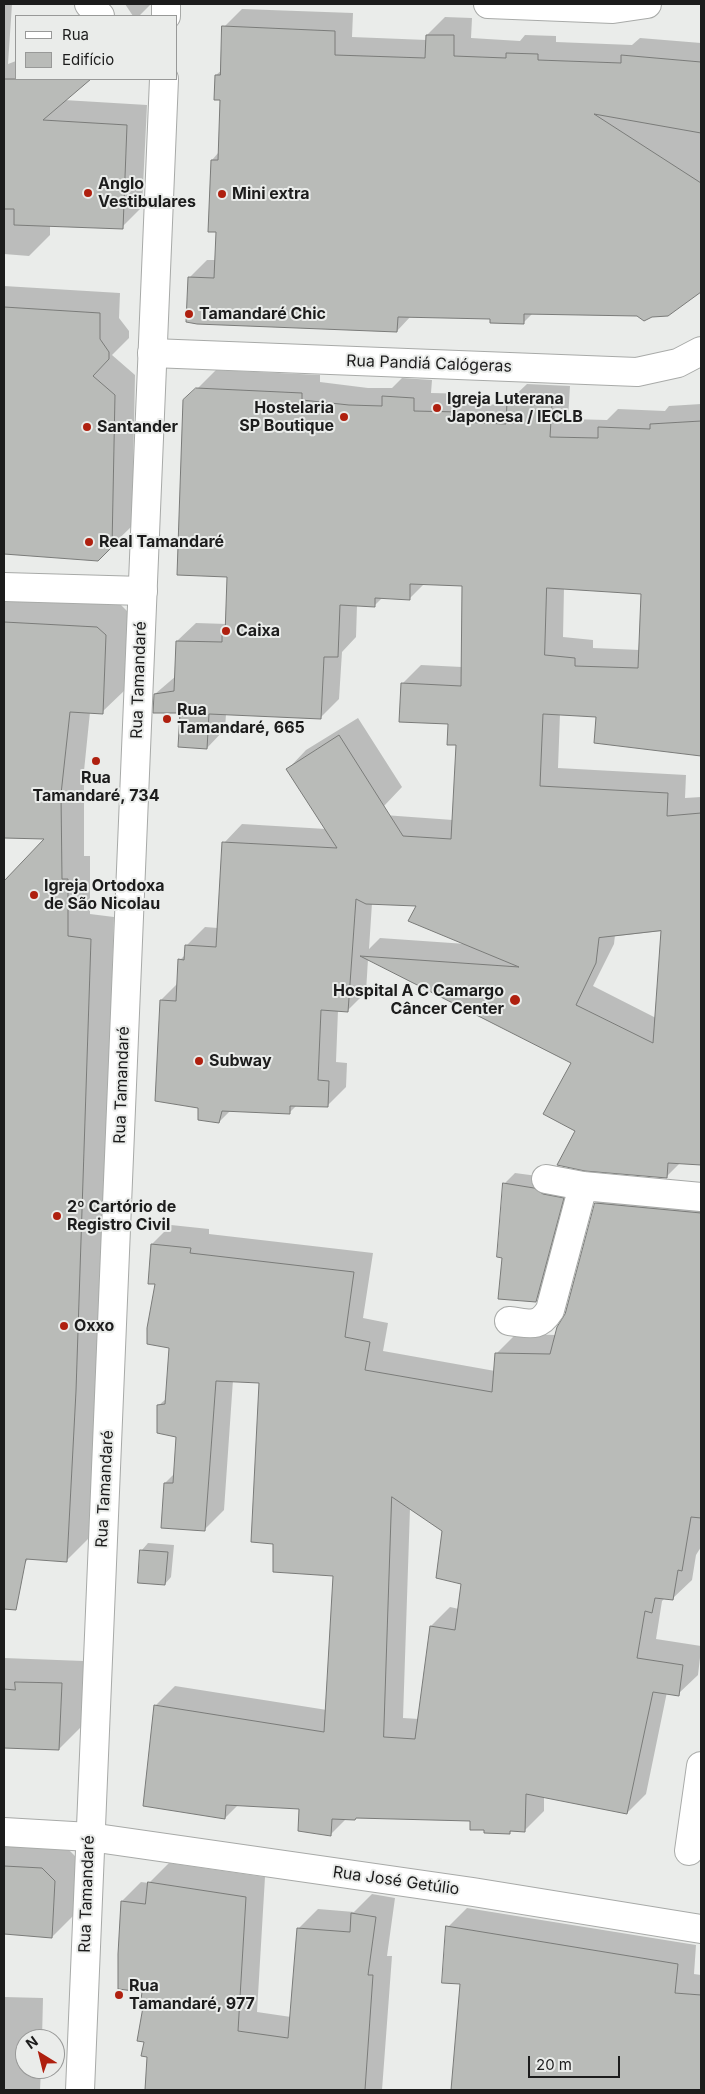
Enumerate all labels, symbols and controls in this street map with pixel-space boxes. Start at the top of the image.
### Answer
legend [15,15,178,80]
text: Rua [62,25,89,44]
text: Edifício [62,50,114,69]
place label: Anglo Vestibulares [98,174,196,212]
place label: Mini extra [232,184,309,204]
marker: Anglo Vestibulares [82,187,94,199]
marker: Mini extra [216,188,228,200]
place label: Tamandaré Chic [199,304,326,324]
marker: Tamandaré Chic [183,308,195,320]
street label: Rua Pandiá Calógeras [346,352,512,376]
place label: Igreja Luterana Japonesa / IECLB [447,389,583,427]
place label: Hostelaria SP Boutique [239,398,334,436]
marker: Igreja Luterana Japonesa / IECLB [431,402,443,414]
marker: Hostelaria SP Boutique [338,411,350,423]
place label: Santander [97,417,178,437]
marker: Santander [81,421,93,433]
place label: Real Tamandaré [99,532,224,552]
marker: Real Tamandaré [83,536,95,548]
street label: Rua Tamandaré [127,621,151,739]
place label: Caixa [236,621,280,641]
marker: Caixa [220,625,232,637]
place label: Rua Tamandaré, 665 [177,700,305,738]
marker: Rua Tamandaré, 665 [161,713,173,725]
marker: Rua Tamandaré, 734 [90,755,102,767]
place label: Rua Tamandaré, 734 [32,768,160,806]
place label: Igreja Ortodoxa de São Nicolau [44,876,164,914]
marker: Igreja Ortodoxa de São Nicolau [28,889,40,901]
place label: Hospital A C Camargo Câncer Center [333,981,504,1019]
marker: Hospital A C Camargo Câncer Center [508,993,522,1007]
street label: Rua Tamandaré [110,1026,134,1144]
place label: Subway [209,1051,272,1071]
marker: Subway [193,1055,205,1067]
place label: 2º Cartório de Registro Civil [67,1197,176,1235]
marker: 2º Cartório de Registro Civil [51,1210,63,1222]
place label: Oxxo [74,1316,114,1336]
marker: Oxxo [58,1320,70,1332]
street label: Rua Tamandaré [92,1430,118,1548]
street label: Rua Tamandaré [75,1835,99,1953]
street label: Rua José Getúlio [332,1863,460,1899]
place label: Rua Tamandaré, 977 [129,1976,255,2014]
marker: Rua Tamandaré, 977 [113,1989,125,2001]
north arrow [15,2029,65,2079]
text: N [22,2032,41,2052]
scale bar [530,2046,622,2078]
text: 20 m [536,2055,572,2074]

